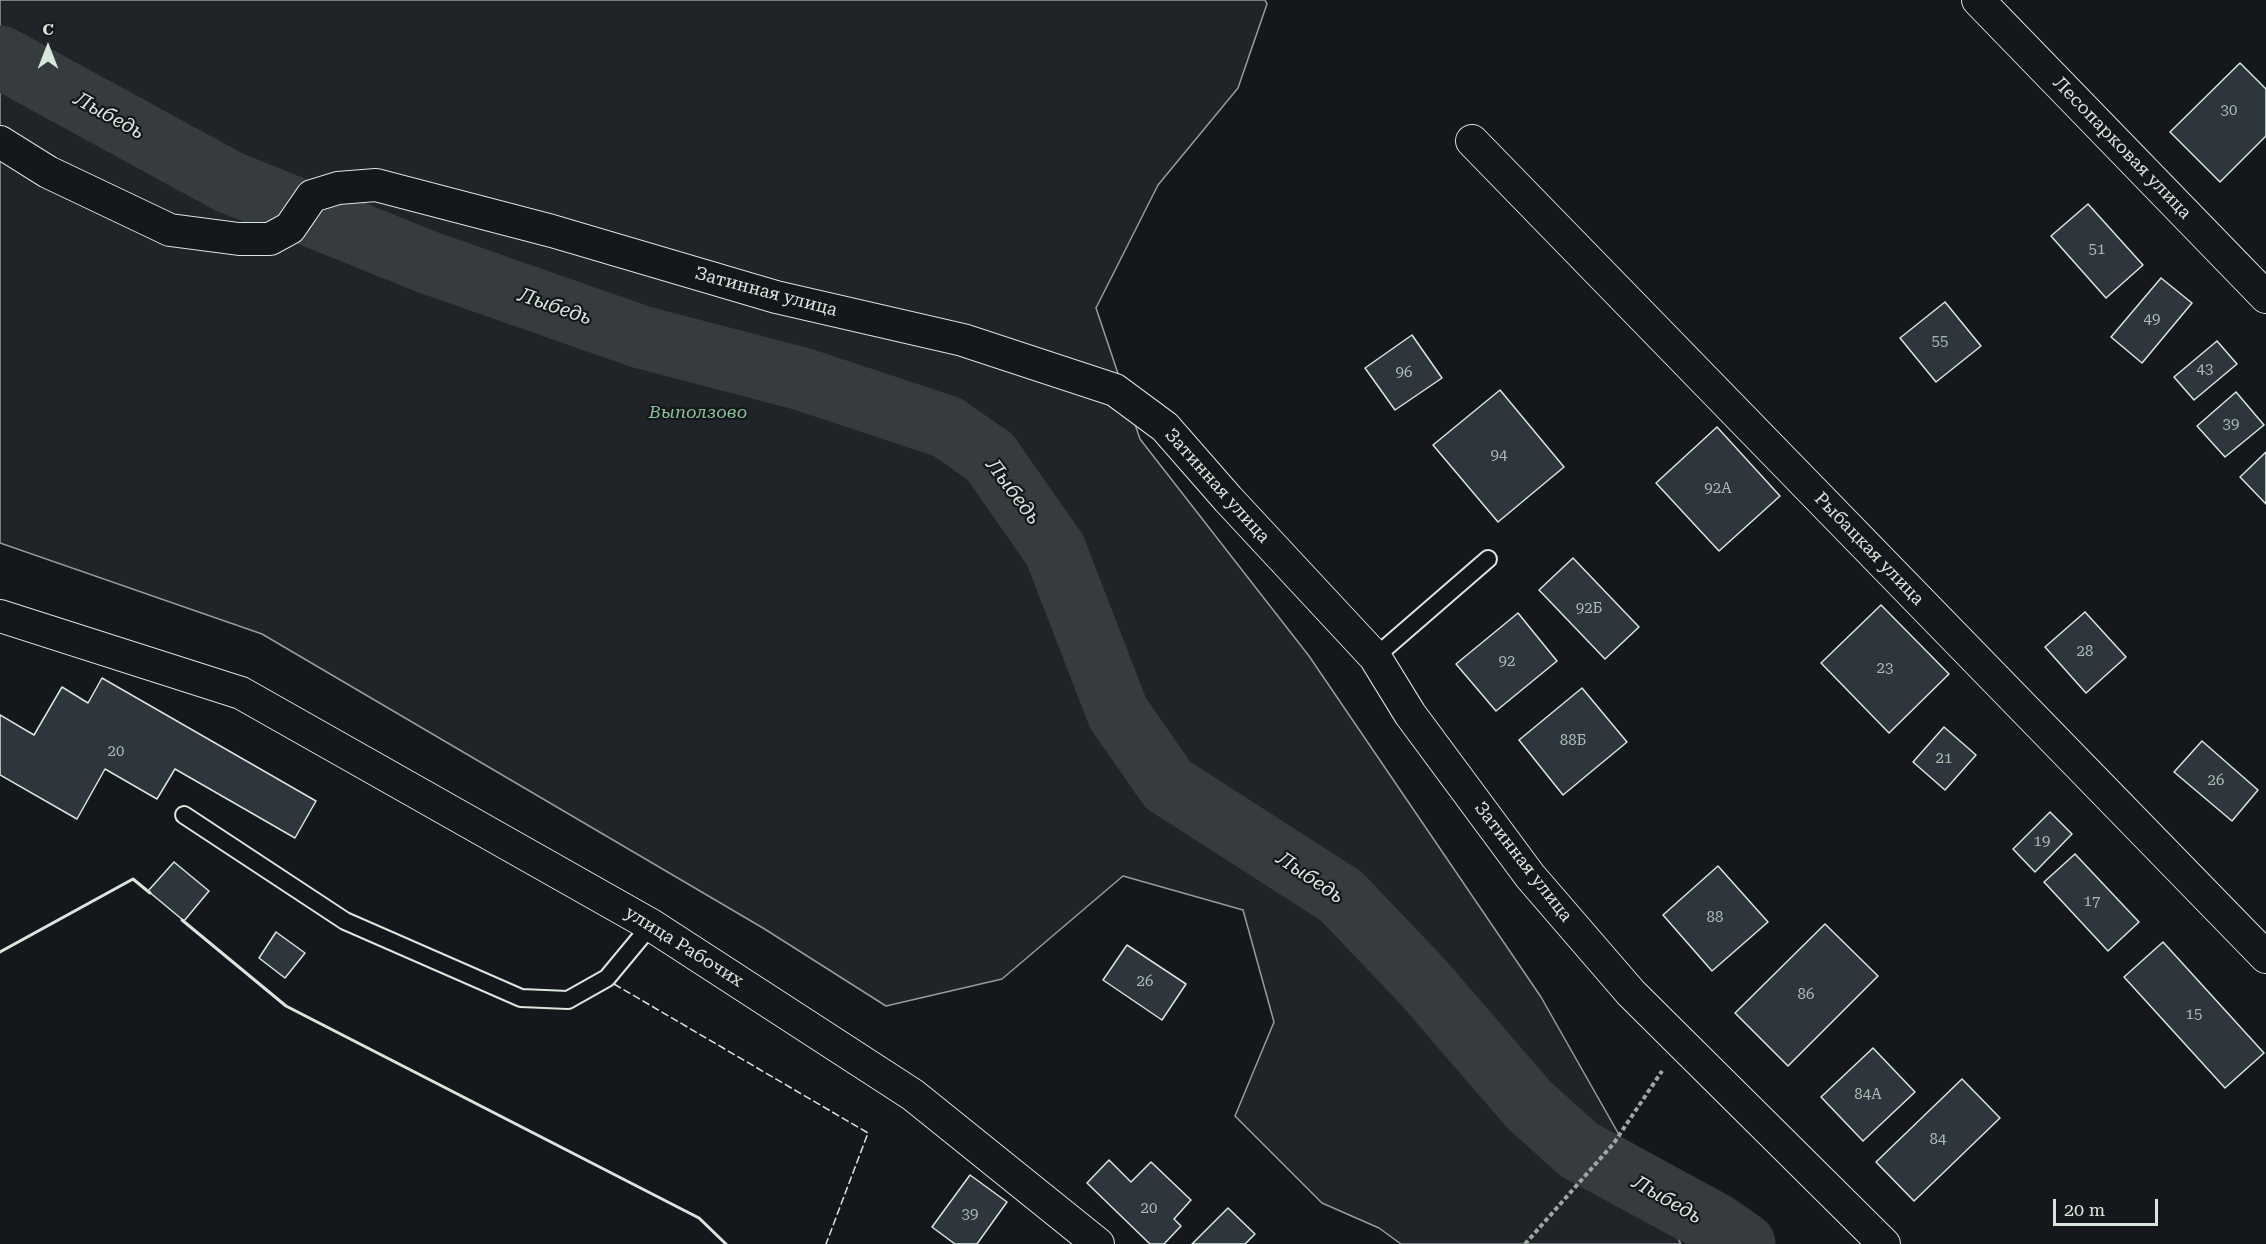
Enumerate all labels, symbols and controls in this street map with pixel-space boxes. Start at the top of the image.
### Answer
north arrow [18,18,78,78]
text: С [42,20,54,39]
street label: Лесопарковая улица [2048,72,2196,224]
water label: Лыбедь [70,87,148,145]
house number: 30 [2221,102,2237,120]
house number: 51 [2089,241,2105,259]
street label: Затинная улица [692,263,840,321]
water label: Лыбедь [515,283,595,331]
house number: 49 [2144,311,2160,329]
house number: 55 [1932,333,1948,351]
house number: 43 [2197,361,2213,379]
house number: 96 [1396,364,1412,382]
park label: Выползово [649,402,747,424]
house number: 39 [2223,416,2239,434]
street label: Затинная улица [1160,424,1274,548]
house number: 94 [1491,447,1507,465]
water label: Лыбедь [980,454,1046,530]
house number: 92А [1704,480,1732,498]
street label: Рыбацкая улица [1810,488,1928,610]
house number: 92Б [1576,600,1602,618]
house number: 28 [2077,643,2093,661]
house number: 92 [1499,653,1515,671]
house number: 23 [1877,660,1893,678]
house number: 88Б [1560,732,1586,750]
house number: 20 [108,743,124,761]
house number: 21 [1936,750,1952,768]
house number: 26 [2208,772,2224,790]
street label: Затинная улица [1469,798,1577,926]
house number: 19 [2034,833,2050,851]
water label: Лыбедь [1272,847,1348,909]
house number: 17 [2084,893,2100,911]
street label: улица Рабочих [621,902,747,992]
house number: 88 [1707,909,1723,927]
house number: 26 [1137,973,1153,991]
house number: 86 [1798,986,1814,1004]
house number: 15 [2186,1006,2202,1024]
house number: 84А [1854,1086,1882,1104]
house number: 84 [1930,1131,1946,1149]
water label: Лыбедь [1628,1171,1706,1229]
scale bar [2056,1187,2161,1225]
text: 20 m [2064,1199,2105,1220]
house number: 20 [1141,1200,1157,1218]
house number: 39 [962,1206,978,1224]

